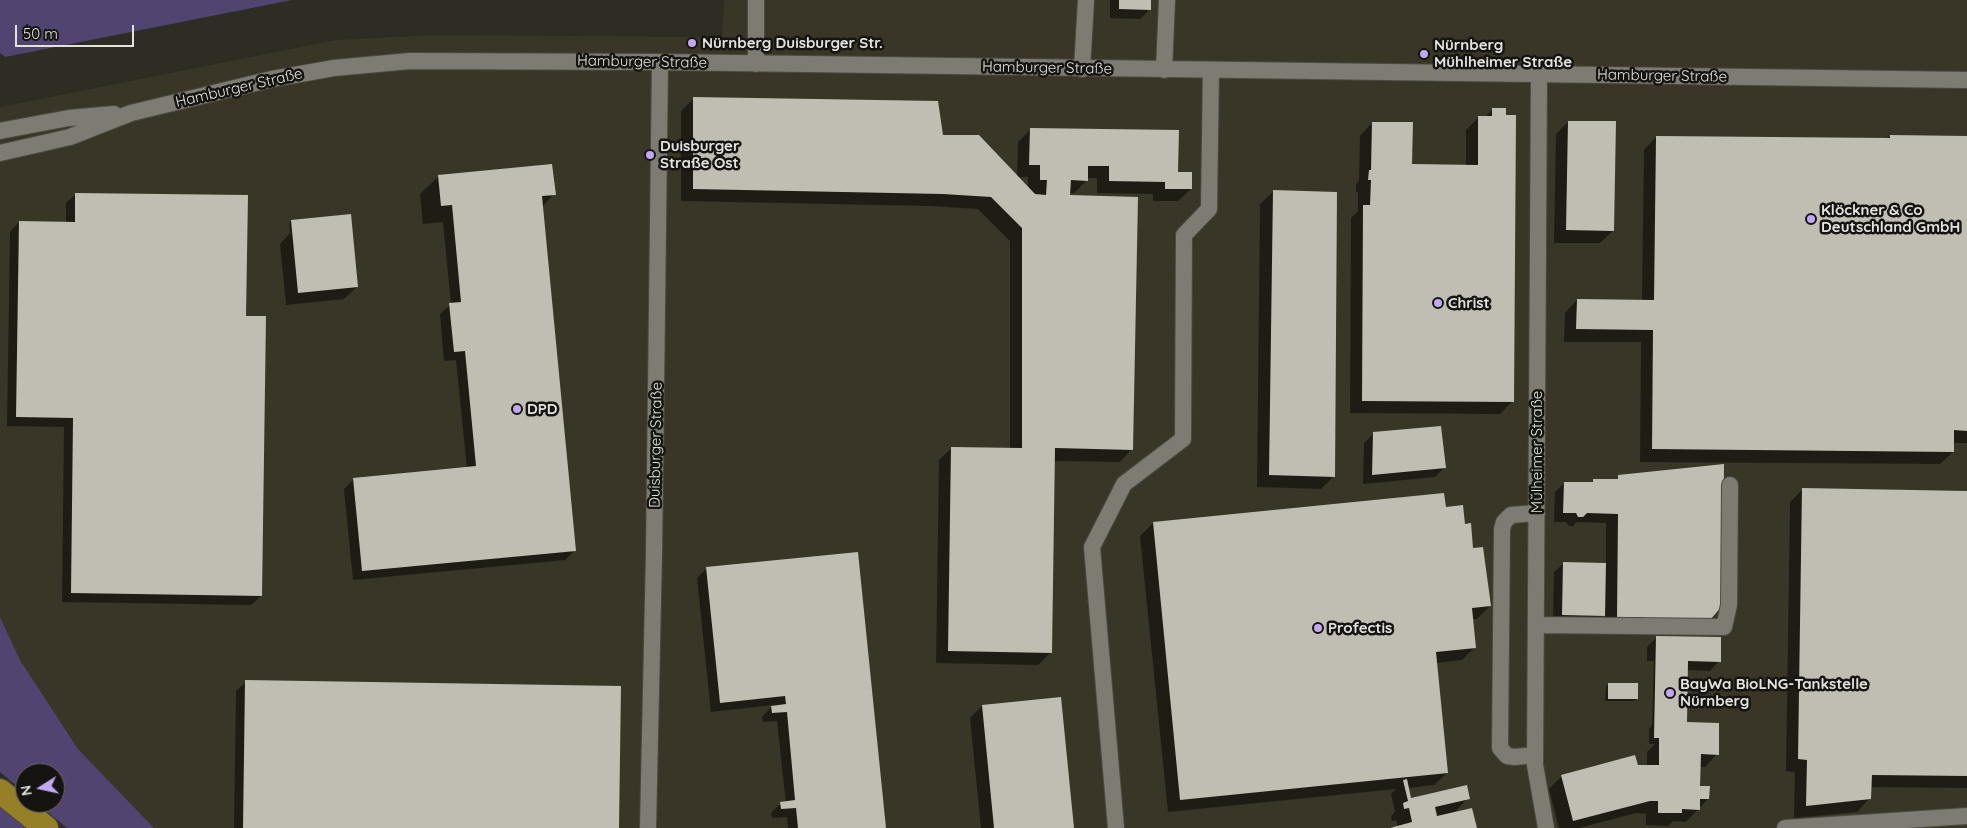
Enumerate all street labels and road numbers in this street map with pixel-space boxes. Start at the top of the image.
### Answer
street label: Hamburger Straße [577,52,707,72]
street label: Hamburger Straße [982,58,1112,78]
street label: Hamburger Straße [174,65,304,111]
street label: Hamburger Straße [1597,66,1727,86]
street label: Duisburger Straße [646,382,666,508]
street label: Mülheimer Straße [1528,391,1546,513]

